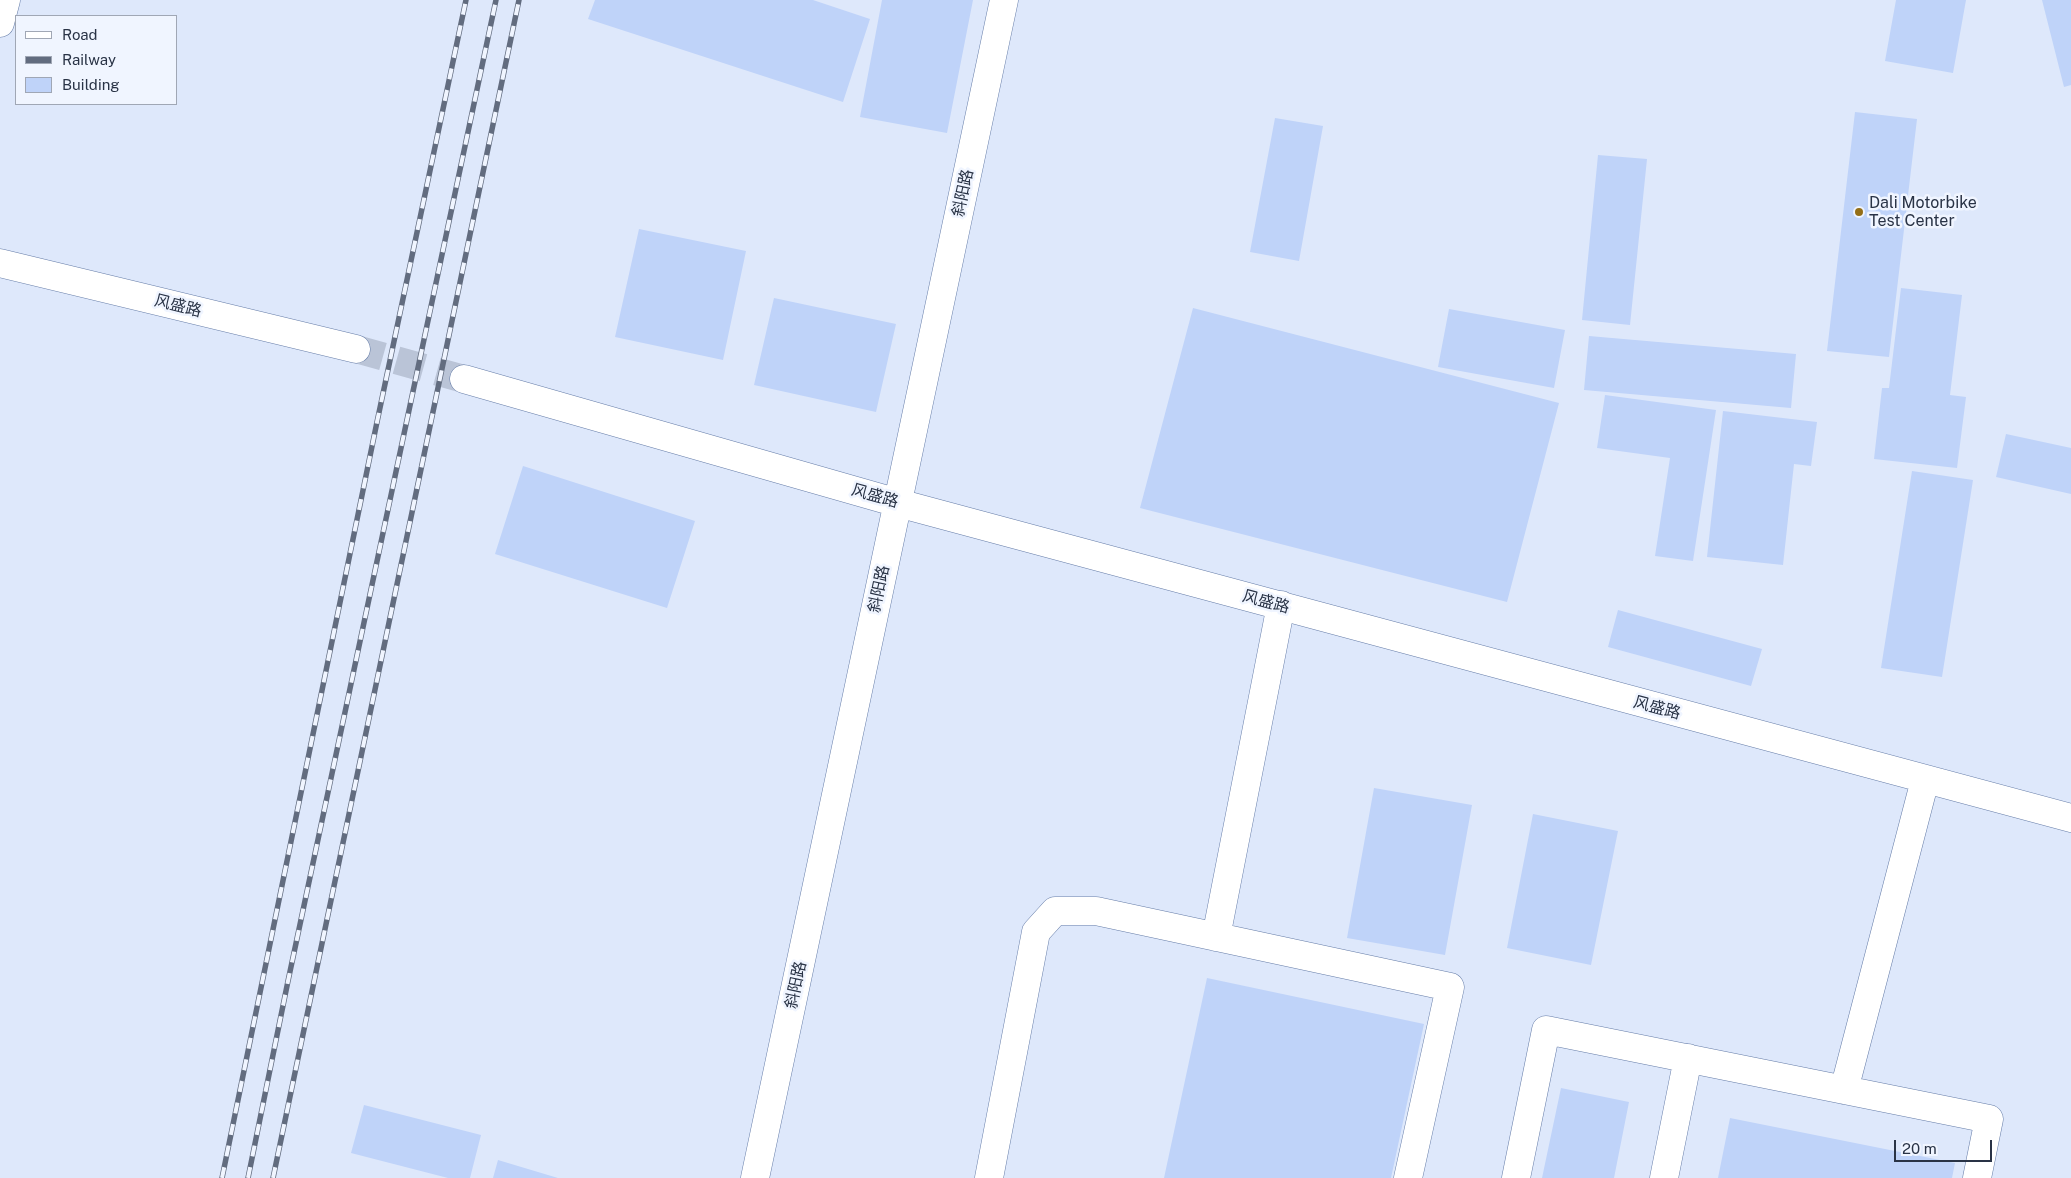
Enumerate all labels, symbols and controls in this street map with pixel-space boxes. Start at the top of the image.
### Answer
legend [15,15,178,105]
text: Road [62,26,98,43]
text: Railway [62,51,116,68]
text: Building [62,76,120,93]
street label: 斜阳路 [949,168,977,218]
place label: Dali Motorbike Test Center [1869,193,1977,231]
marker: Dali Motorbike Test Center [1853,206,1865,218]
street label: 风盛路 [152,291,204,321]
street label: 风盛路 [849,480,901,512]
street label: 斜阳路 [865,564,893,614]
street label: 风盛路 [1240,587,1292,617]
street label: 风盛路 [1631,693,1683,723]
street label: 斜阳路 [782,960,810,1010]
scale bar [1896,1130,1994,1162]
text: 20 m [1902,1140,1937,1157]

